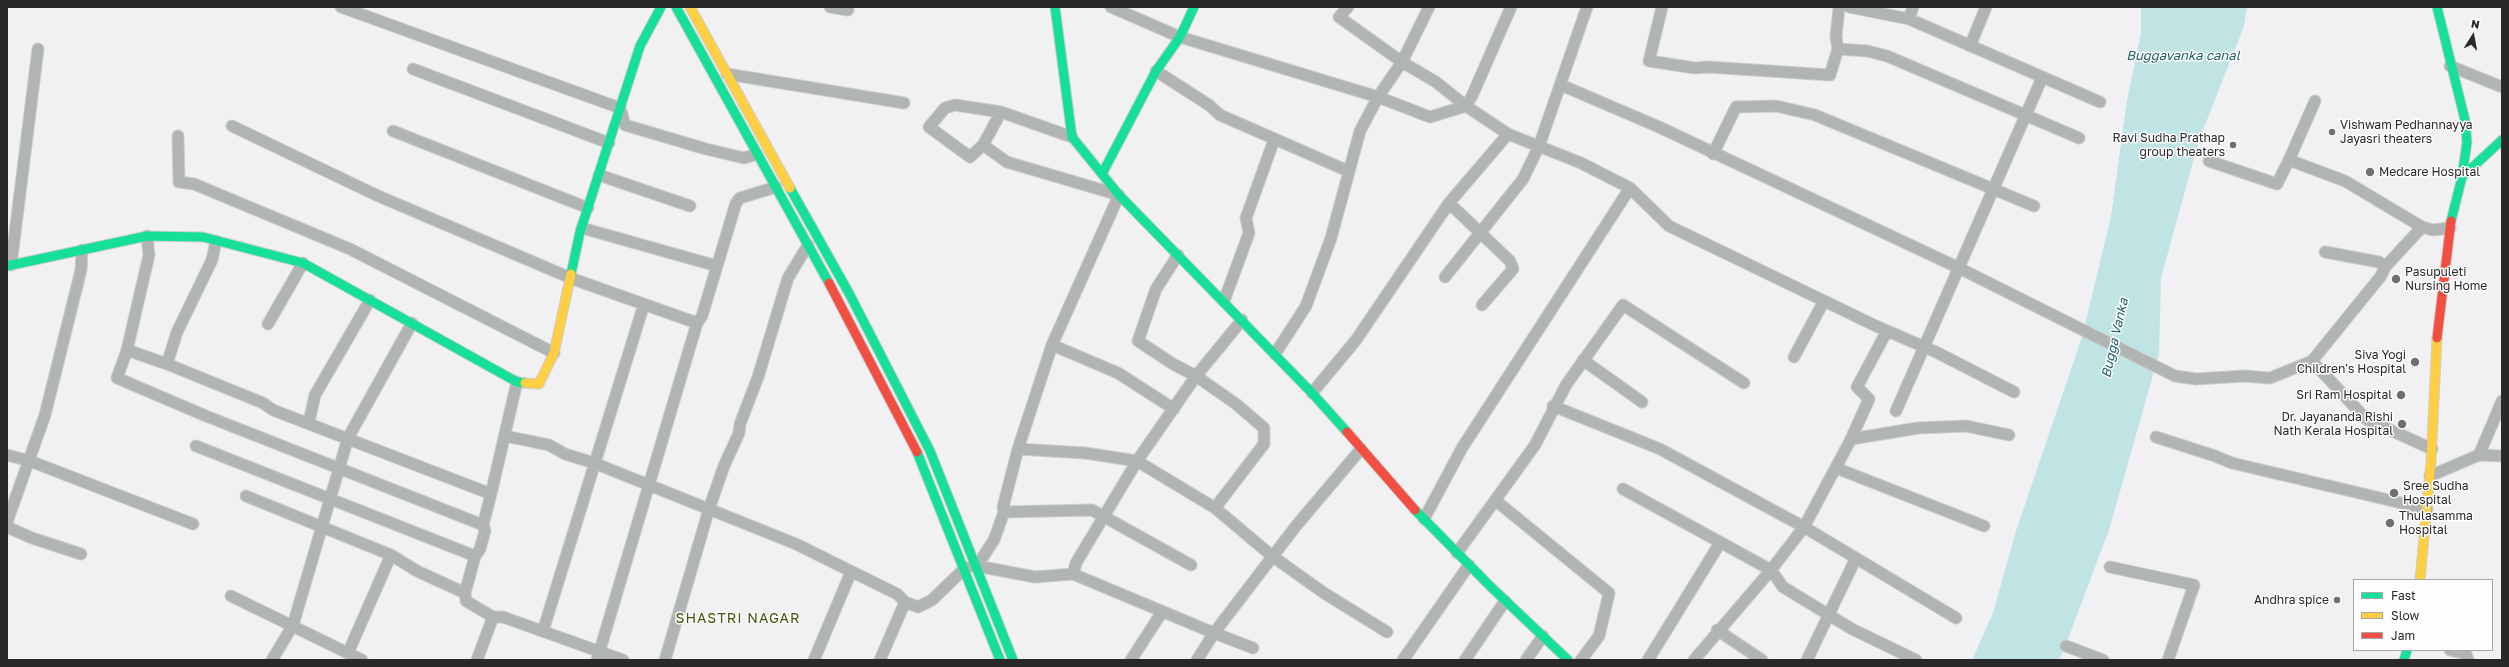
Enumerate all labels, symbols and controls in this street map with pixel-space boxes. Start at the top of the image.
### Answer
north arrow [2453,16,2493,56]
text: N [2470,17,2481,31]
water label: Buggavanka canal [2126,48,2240,64]
place label: Vishwam Pedhannayya Jayasri theaters [2340,118,2473,146]
marker: Vishwam Pedhannayya Jayasri theaters [2327,127,2337,137]
place label: Ravi Sudha Prathap group theaters [2113,131,2225,159]
marker: Ravi Sudha Prathap group theaters [2228,140,2238,150]
place label: Medcare Hospital [2379,165,2480,179]
marker: Medcare Hospital [2364,166,2376,178]
place label: Pasupuleti Nursing Home [2405,265,2487,293]
marker: Pasupuleti Nursing Home [2390,273,2402,285]
water label: Bugga Vanka [2098,297,2132,379]
place label: Siva Yogi Children's Hospital [2297,348,2406,376]
marker: Siva Yogi Children's Hospital [2409,356,2421,368]
place label: Sri Ram Hospital [2296,388,2392,402]
marker: Sri Ram Hospital [2395,389,2407,401]
place label: Dr. Jayananda Rishi Nath Kerala Hospital [2273,410,2393,438]
marker: Dr. Jayananda Rishi Nath Kerala Hospital [2396,418,2408,430]
place label: Sree Sudha Hospital [2403,479,2469,507]
marker: Sree Sudha Hospital [2388,487,2400,499]
place label: Thulasamma Hospital [2399,509,2473,537]
marker: Thulasamma Hospital [2384,517,2396,529]
legend [2353,579,2493,651]
text: Fast [2391,588,2416,603]
place label: Andhra spice [2254,593,2329,607]
marker: Andhra spice [2332,595,2342,605]
text: Slow [2391,608,2419,623]
district label: SHASTRI NAGAR [676,611,800,627]
text: Jam [2391,628,2415,643]

